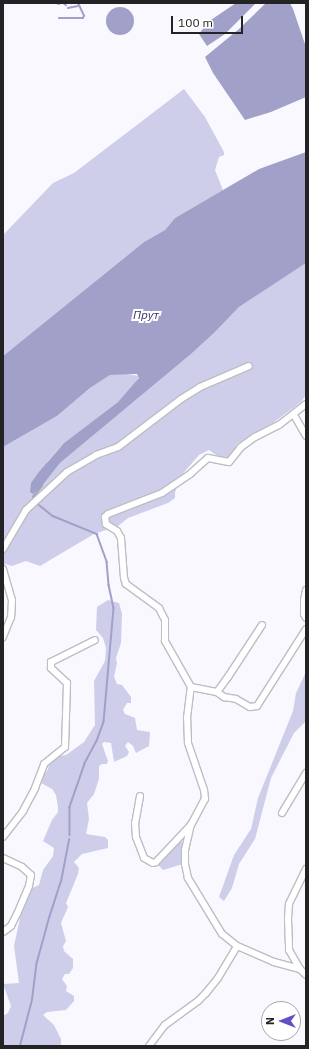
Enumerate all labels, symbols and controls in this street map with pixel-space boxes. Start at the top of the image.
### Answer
scale bar [173,8,245,34]
text: 100 m [178,15,213,30]
water label: Прут [133,308,159,322]
north arrow [261,1001,301,1041]
text: N [263,1017,277,1025]

